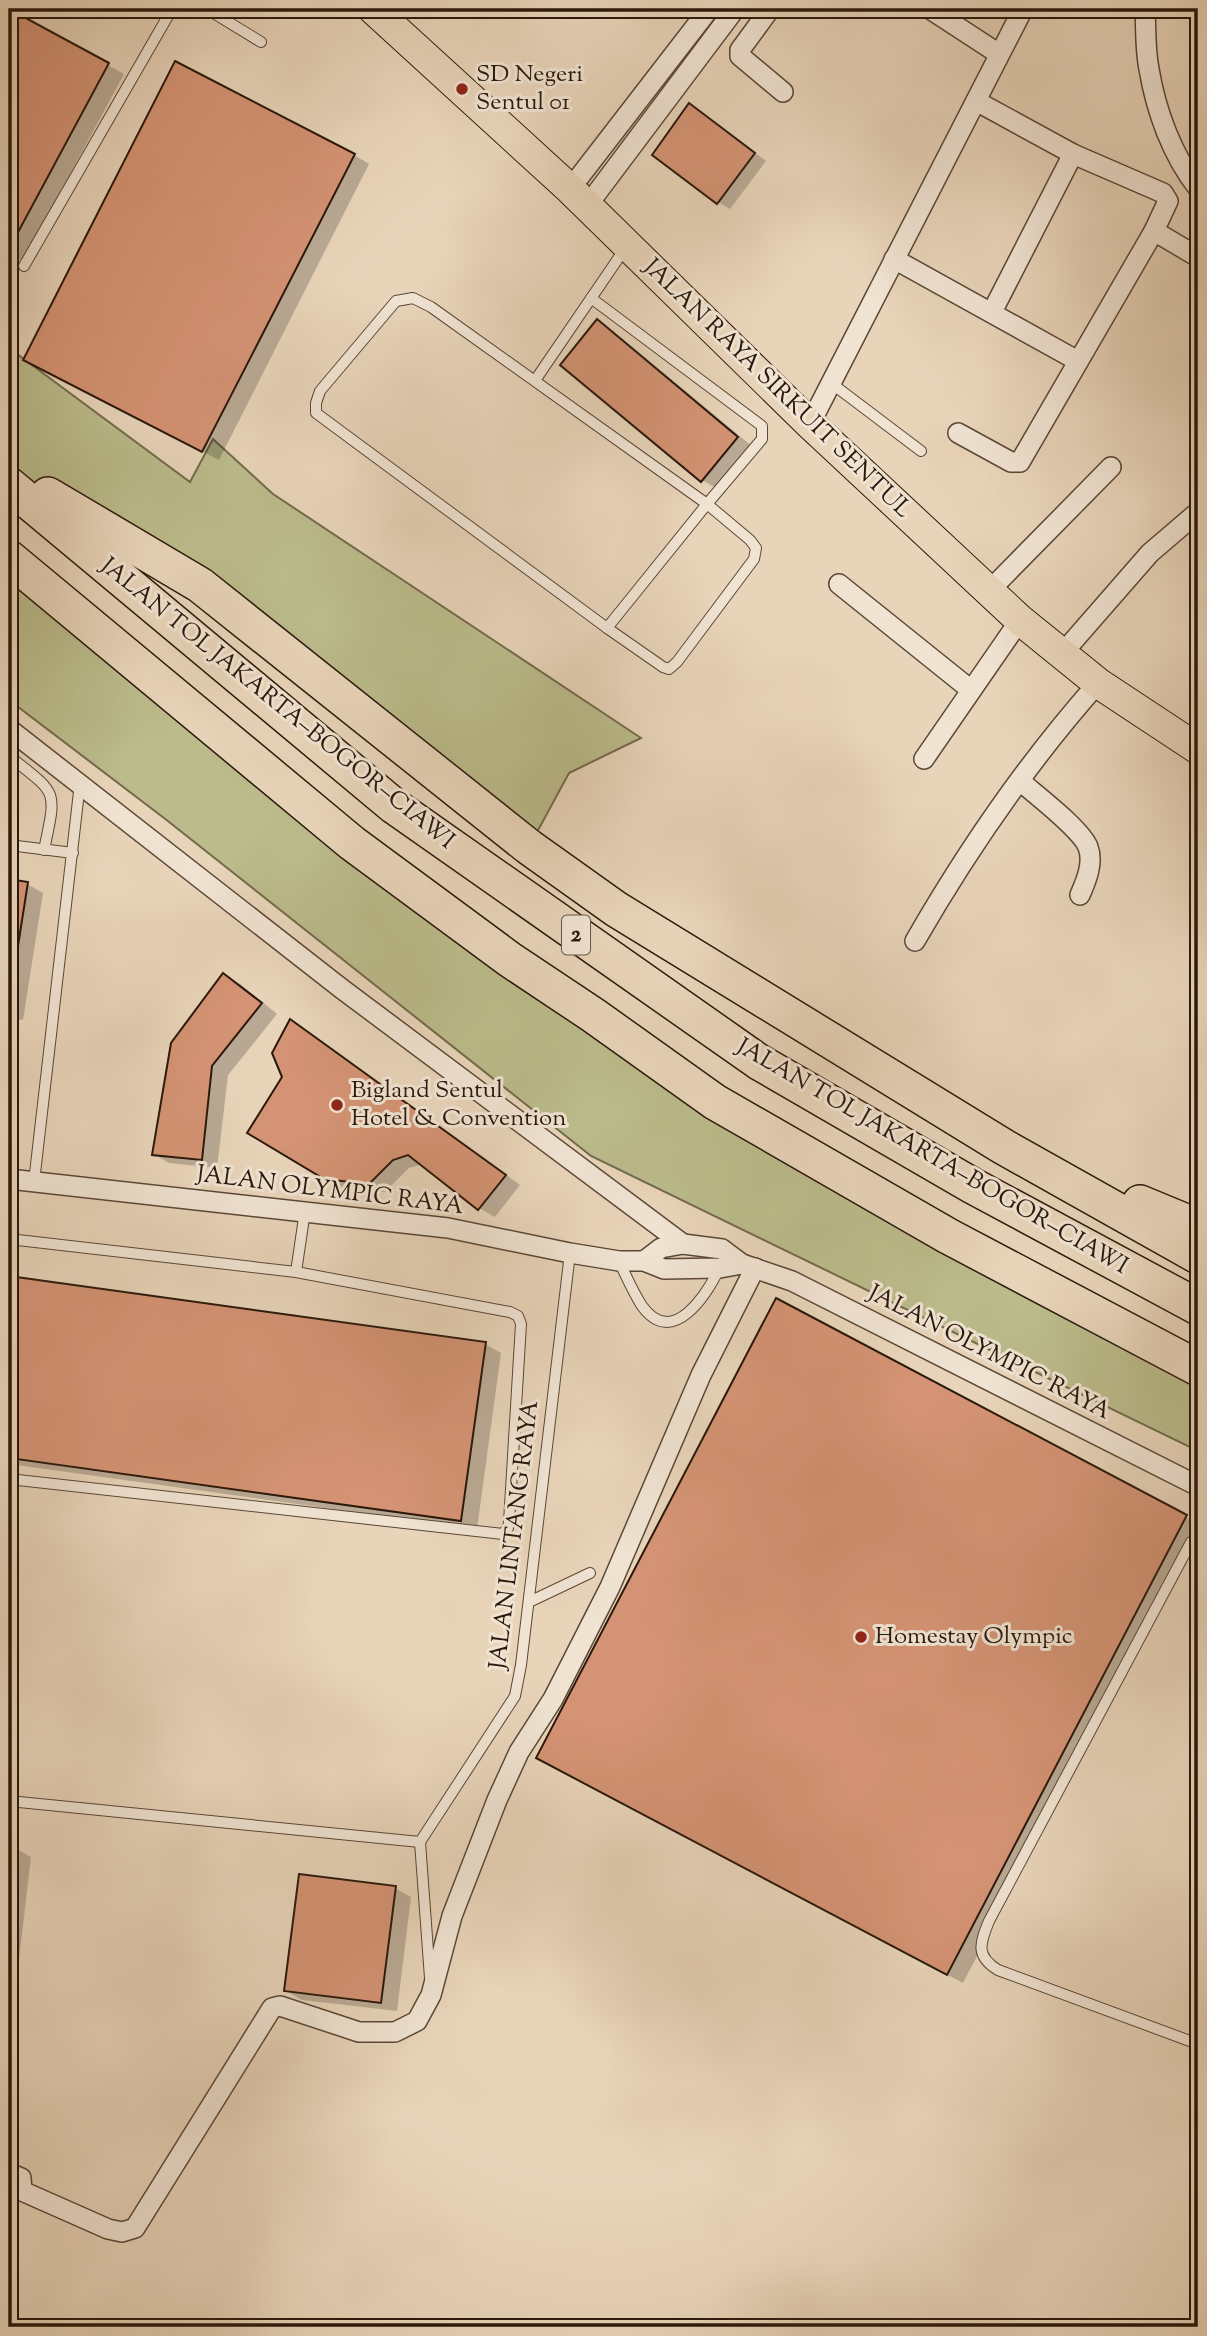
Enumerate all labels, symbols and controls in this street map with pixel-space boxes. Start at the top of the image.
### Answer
place label: SD Negeri Sentul 01 [476,58,583,120]
marker: SD Negeri Sentul 01 [454,81,470,97]
street label: JALAN RAYA SIRKUIT SENTUL [634,250,919,527]
street label: JALAN TOL JAKARTA–BOGOR–CIAWI [91,549,462,858]
road number: 2 [562,916,590,954]
street label: JALAN TOL JAKARTA–BOGOR–CIAWI [728,1029,1134,1284]
place label: Bigland Sentul Hotel & Convention [351,1074,566,1136]
marker: Bigland Sentul Hotel & Convention [329,1097,345,1113]
street label: JALAN OLYMPIC RAYA [193,1158,466,1224]
street label: JALAN OLYMPIC RAYA [860,1276,1117,1429]
street label: JALAN LINTANG RAYA [481,1398,548,1673]
place label: Homestay Olympic [875,1620,1073,1654]
marker: Homestay Olympic [853,1629,869,1645]

